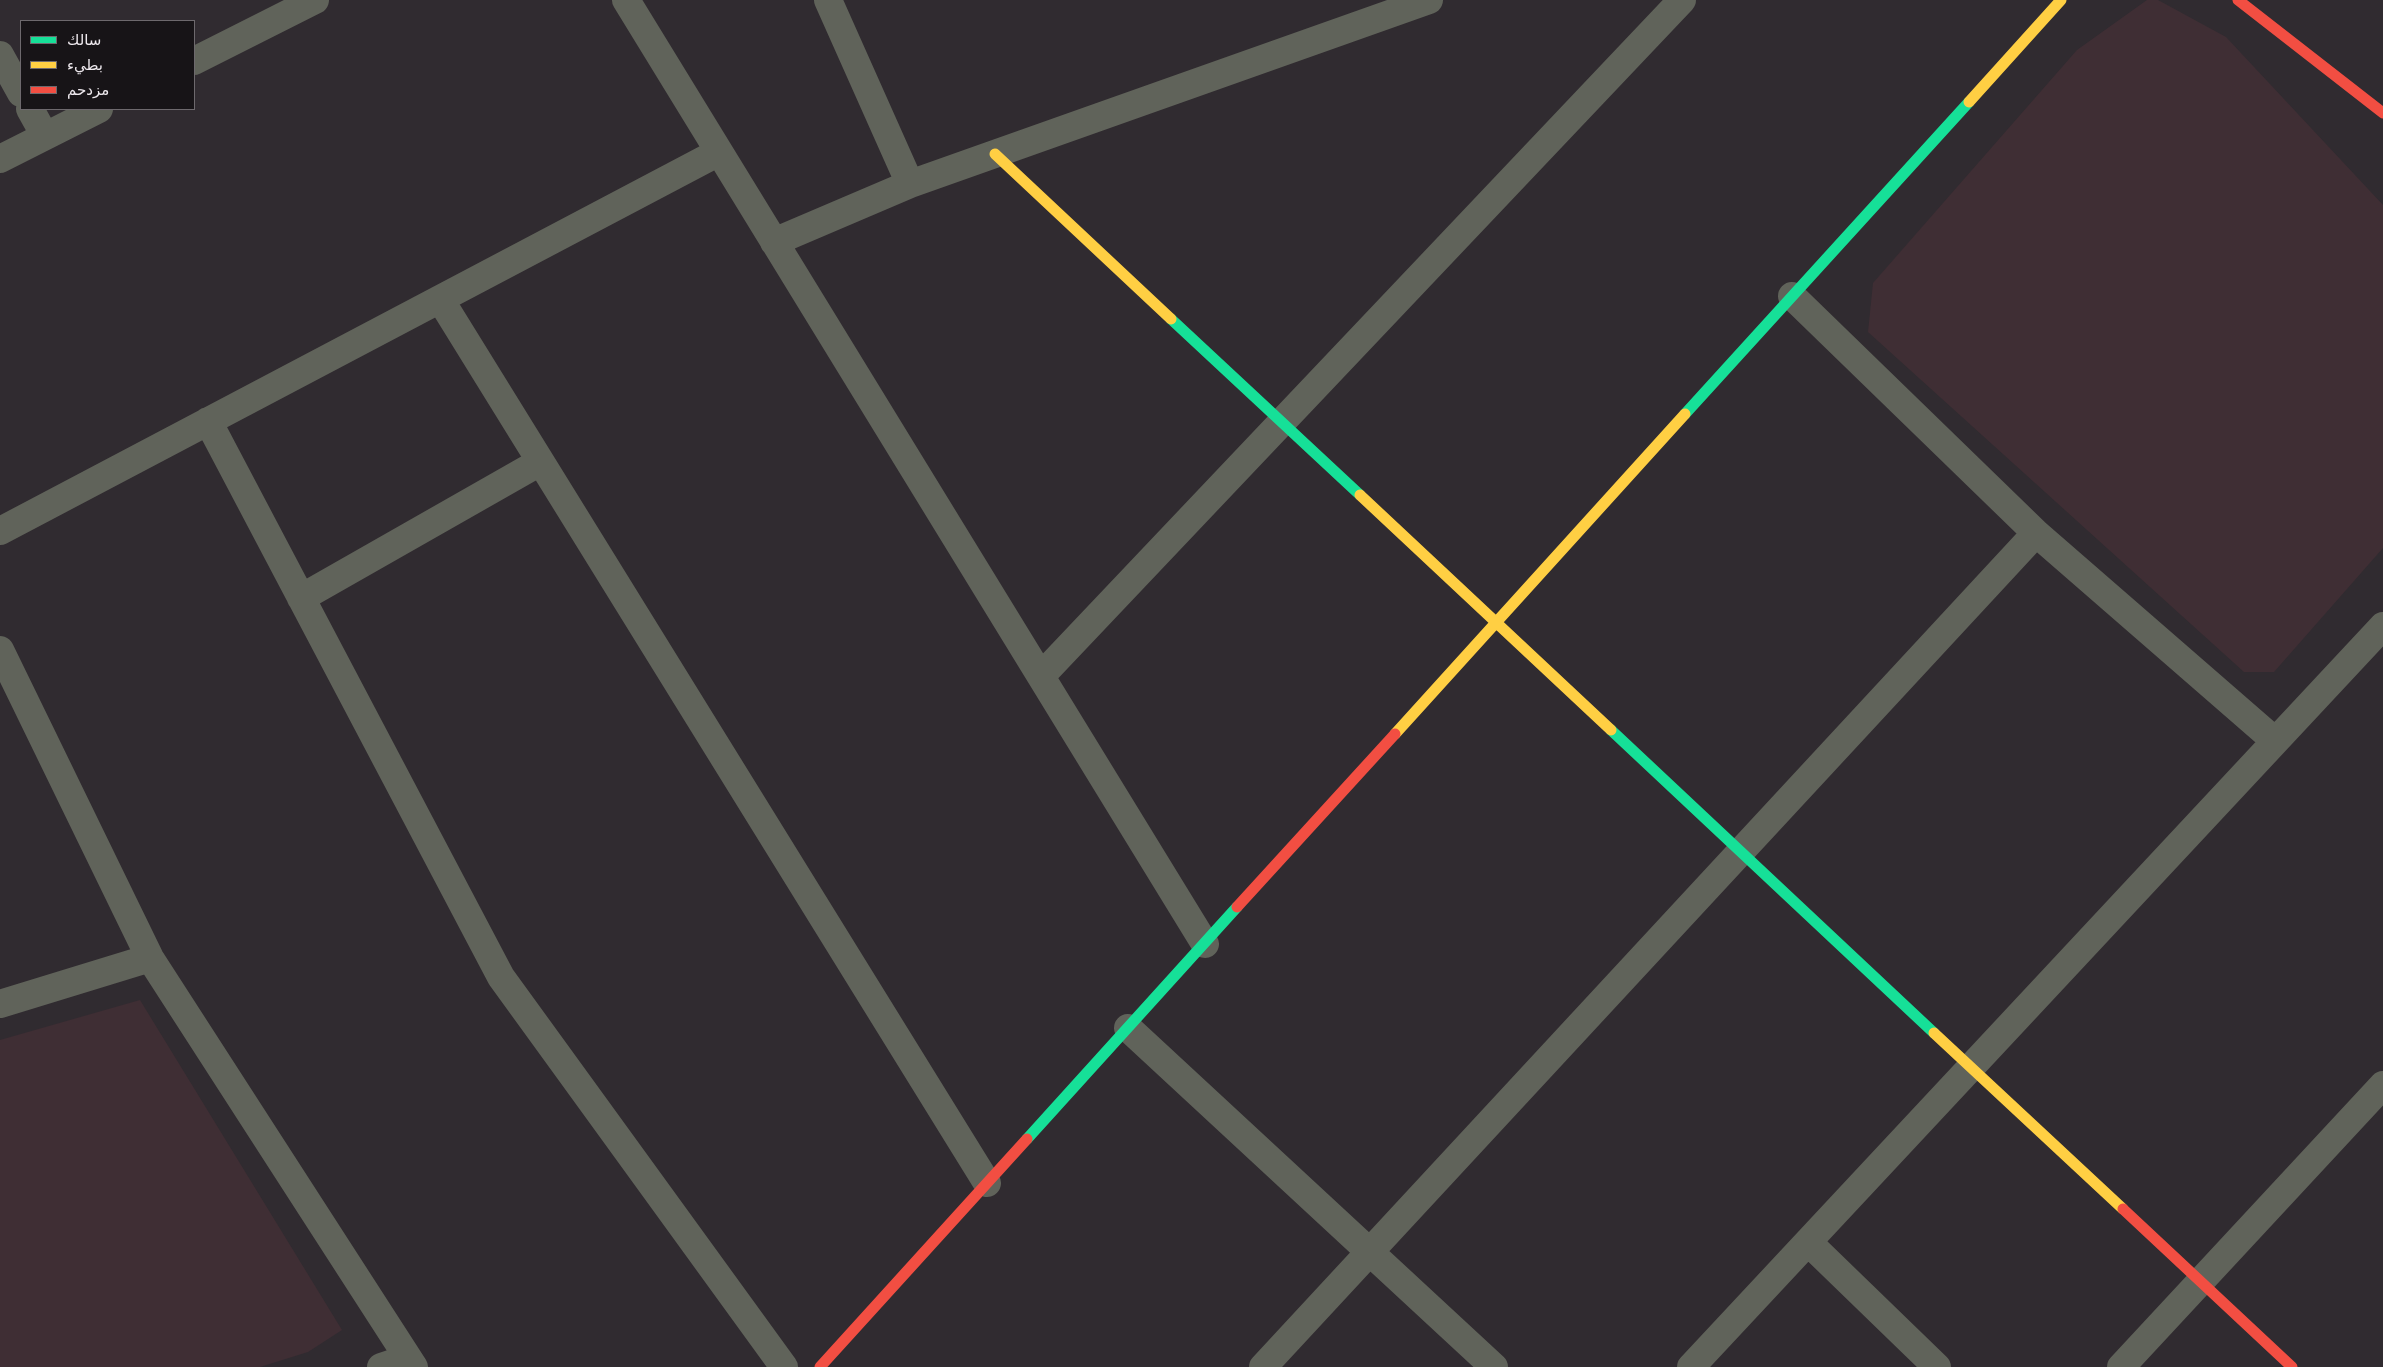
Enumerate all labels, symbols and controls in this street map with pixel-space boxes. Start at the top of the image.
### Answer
legend [20,20,195,110]
text: سالك [67,31,101,49]
text: بطيء [67,56,103,74]
text: مزدحم [67,81,109,99]

